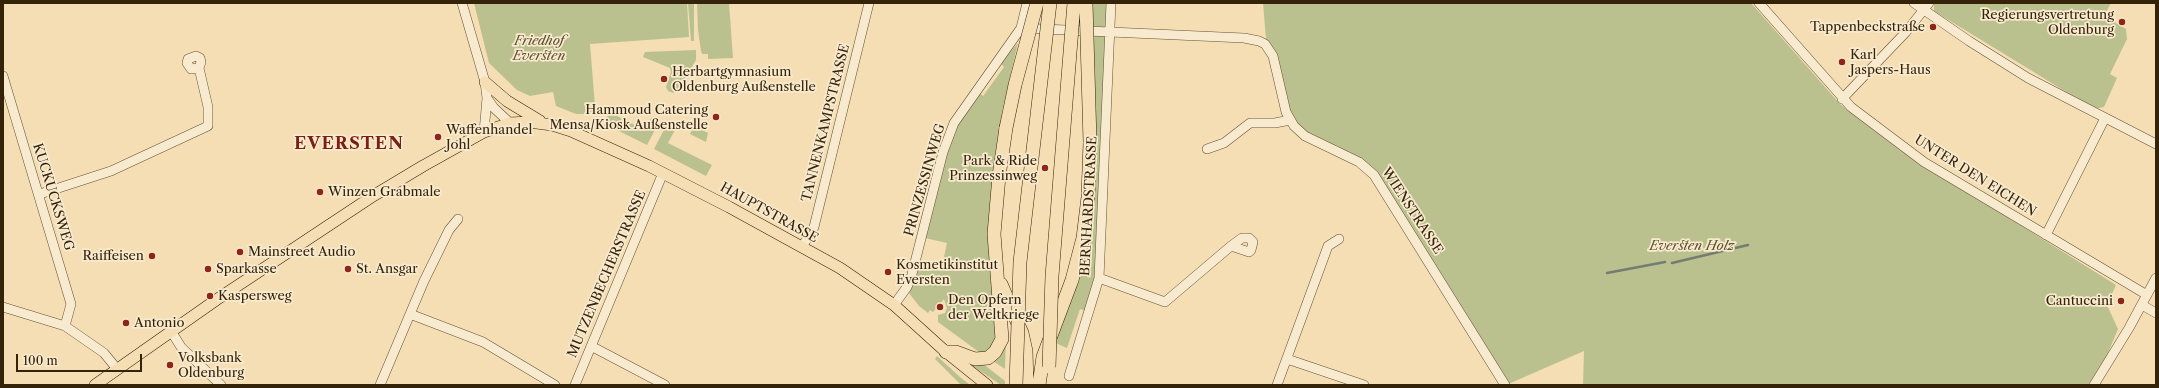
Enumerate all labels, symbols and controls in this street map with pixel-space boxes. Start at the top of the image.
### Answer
place label: Regierungsvertretung Oldenburg [1981,7,2114,38]
marker: Regierungsvertretung Oldenburg [2117,17,2127,27]
place label: Tappenbeckstraße [1810,19,1925,35]
marker: Tappenbeckstraße [1928,22,1938,32]
park label: Friedhof Eversten [513,33,565,64]
street label: TANNENKAMPSTRASSE [799,42,853,204]
place label: Karl Jaspers-Haus [1850,47,1931,78]
marker: Karl Jaspers-Haus [1837,57,1847,67]
place label: Herbartgymnasium Oldenburg Außenstelle [672,64,816,95]
marker: Herbartgymnasium Oldenburg Außenstelle [659,74,669,84]
place label: Hammoud Catering Mensa/Kiosk Außenstelle [549,102,708,133]
marker: Hammoud Catering Mensa/Kiosk Außenstelle [711,112,721,122]
place label: Waffenhandel Johl [446,122,532,153]
street label: PRINZESSINWEG [901,122,949,238]
marker: Waffenhandel Johl [433,132,443,142]
street label: UNTER DEN EICHEN [1911,132,2039,220]
district label: EVERSTEN [294,134,404,154]
street label: BERNHARDSTRASSE [1078,136,1100,276]
street label: KUCKUCKSWEG [29,141,77,253]
place label: Park & Ride Prinzessinweg [949,153,1037,184]
marker: Park & Ride Prinzessinweg [1040,163,1050,173]
street label: WIENSTRASSE [1378,165,1446,257]
street label: HAUPTSTRASSE [717,180,821,246]
place label: Winzen Grabmale [328,184,441,200]
marker: Winzen Grabmale [315,187,325,197]
street label: MUTZENBECHERSTRASSE [565,188,649,360]
park label: Eversten Holz [1650,238,1734,254]
place label: Mainstreet Audio [248,244,355,260]
marker: Mainstreet Audio [235,247,245,257]
place label: Raiffeisen [83,248,144,264]
marker: Raiffeisen [147,251,157,261]
place label: Kosmetikinstitut Eversten [896,257,998,288]
place label: Sparkasse [216,261,277,277]
place label: St. Ansgar [356,261,418,277]
marker: Sparkasse [203,264,213,274]
marker: St. Ansgar [343,264,353,274]
marker: Kosmetikinstitut Eversten [883,267,893,277]
place label: Kaspersweg [218,288,292,304]
marker: Kaspersweg [205,291,215,301]
place label: Den Opfern der Weltkriege [948,292,1039,323]
place label: Cantuccini [2046,293,2113,309]
marker: Cantuccini [2116,296,2126,306]
marker: Den Opfern der Weltkriege [935,302,945,312]
place label: Antonio [134,315,184,331]
marker: Antonio [121,318,131,328]
scale bar [18,346,144,372]
place label: Volksbank Oldenburg [178,350,244,381]
text: 100 m [23,353,58,368]
marker: Volksbank Oldenburg [165,360,175,370]

